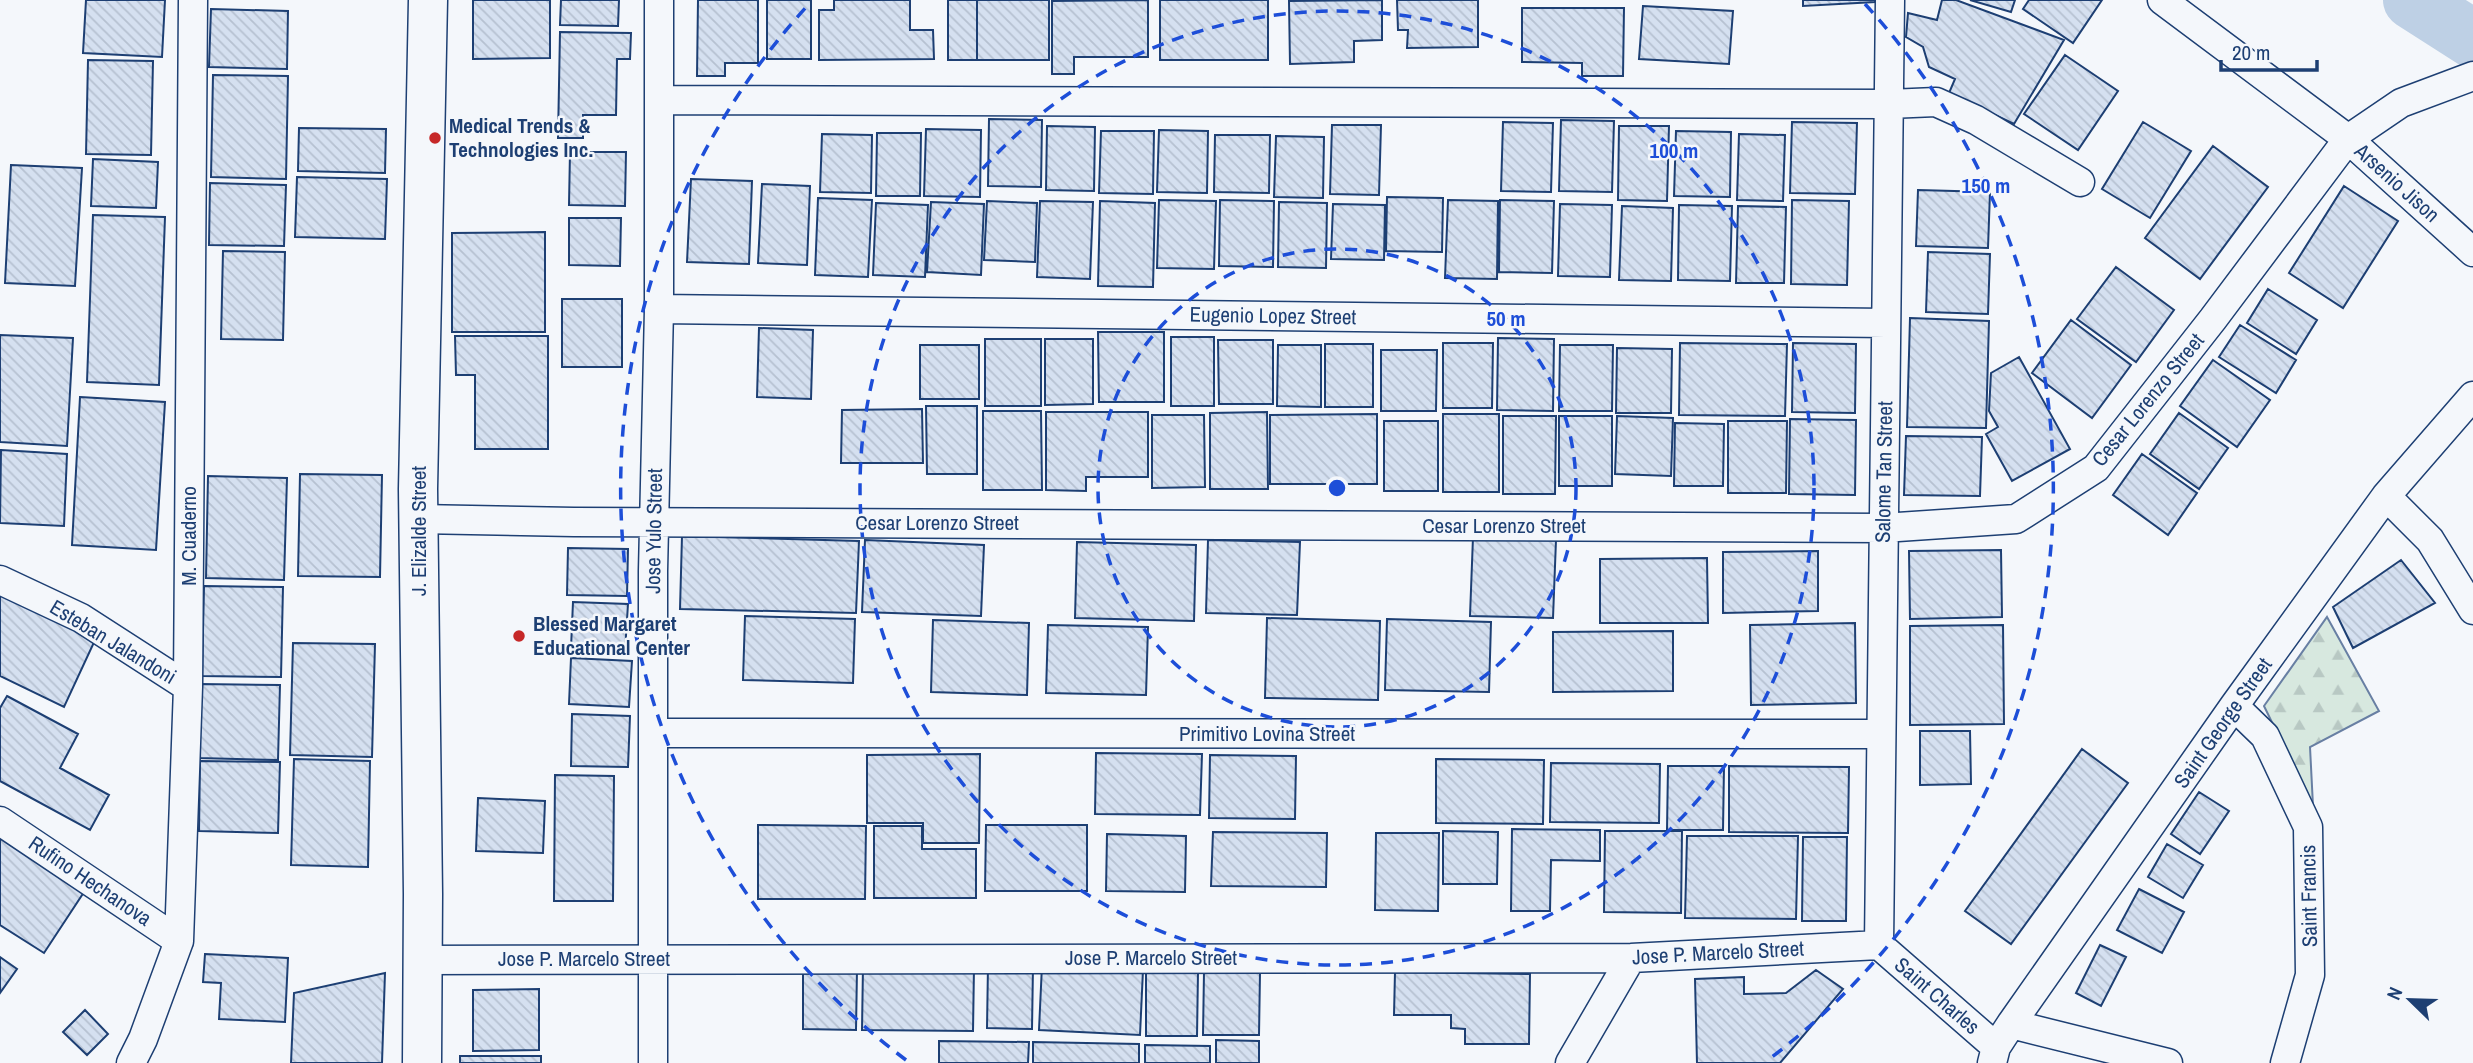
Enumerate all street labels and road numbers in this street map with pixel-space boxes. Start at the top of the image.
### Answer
street label: Arsenio Jison [2348,136,2446,229]
street label: Eugenio Lopez Street [1189,300,1357,331]
street label: Cesar Lorenzo Street [2085,327,2211,472]
street label: Salome Tan Street [1868,401,1899,543]
street label: J. Elizalde Street [404,466,433,596]
street label: Jose Yulo Street [638,468,669,594]
street label: M. Cuaderno [174,486,203,586]
street label: Cesar Lorenzo Street [855,508,1019,537]
street label: Cesar Lorenzo Street [1422,511,1586,540]
street label: Esteban Jalandoni [45,592,182,691]
street label: Saint George Street [2167,651,2279,794]
street label: Primitivo Lovina Street [1179,719,1355,748]
street label: Rufino Hechanova [23,829,158,933]
street label: Saint Francis [2293,845,2324,947]
street label: Jose P. Marcelo Street [1631,934,1805,971]
street label: Jose P. Marcelo Street [1065,943,1237,972]
street label: Jose P. Marcelo Street [498,944,670,973]
street label: Saint Charles [1888,950,1986,1041]

